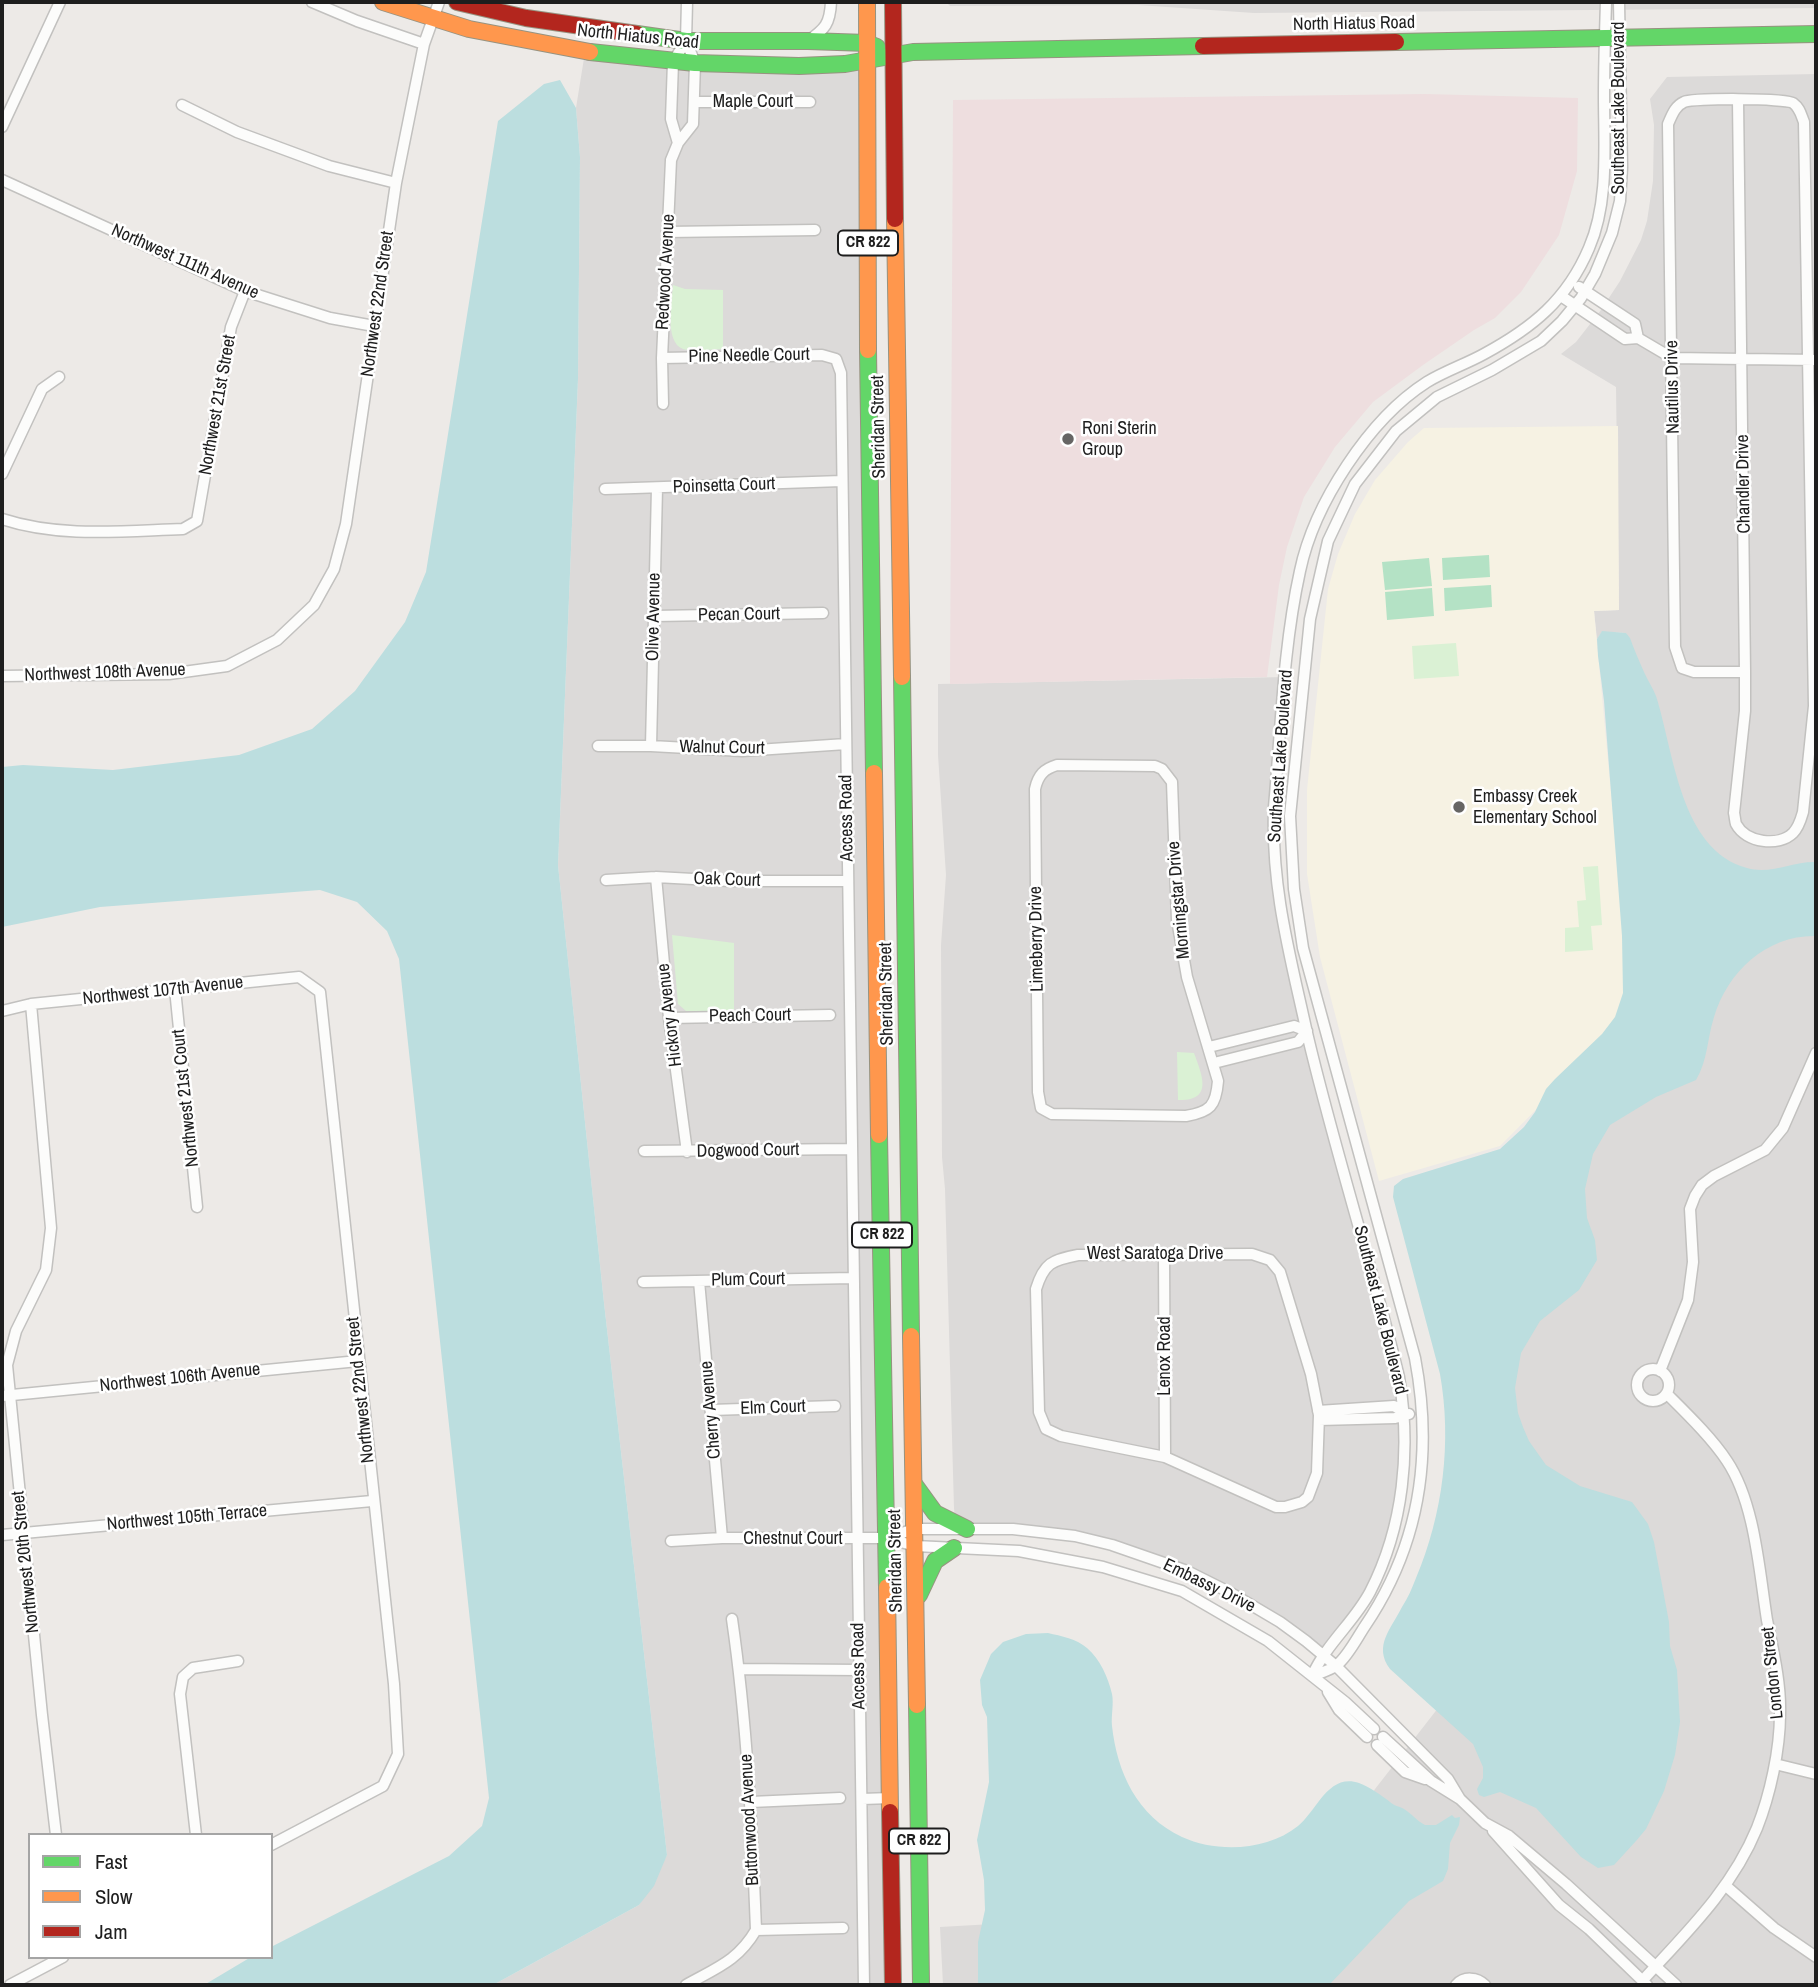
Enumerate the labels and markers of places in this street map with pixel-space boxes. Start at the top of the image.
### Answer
place label: Roni Sterin Group [1082,418,1157,460]
marker: Roni Sterin Group [1060,431,1076,447]
place label: Embassy Creek Elementary School [1473,786,1597,828]
marker: Embassy Creek Elementary School [1451,799,1467,815]

